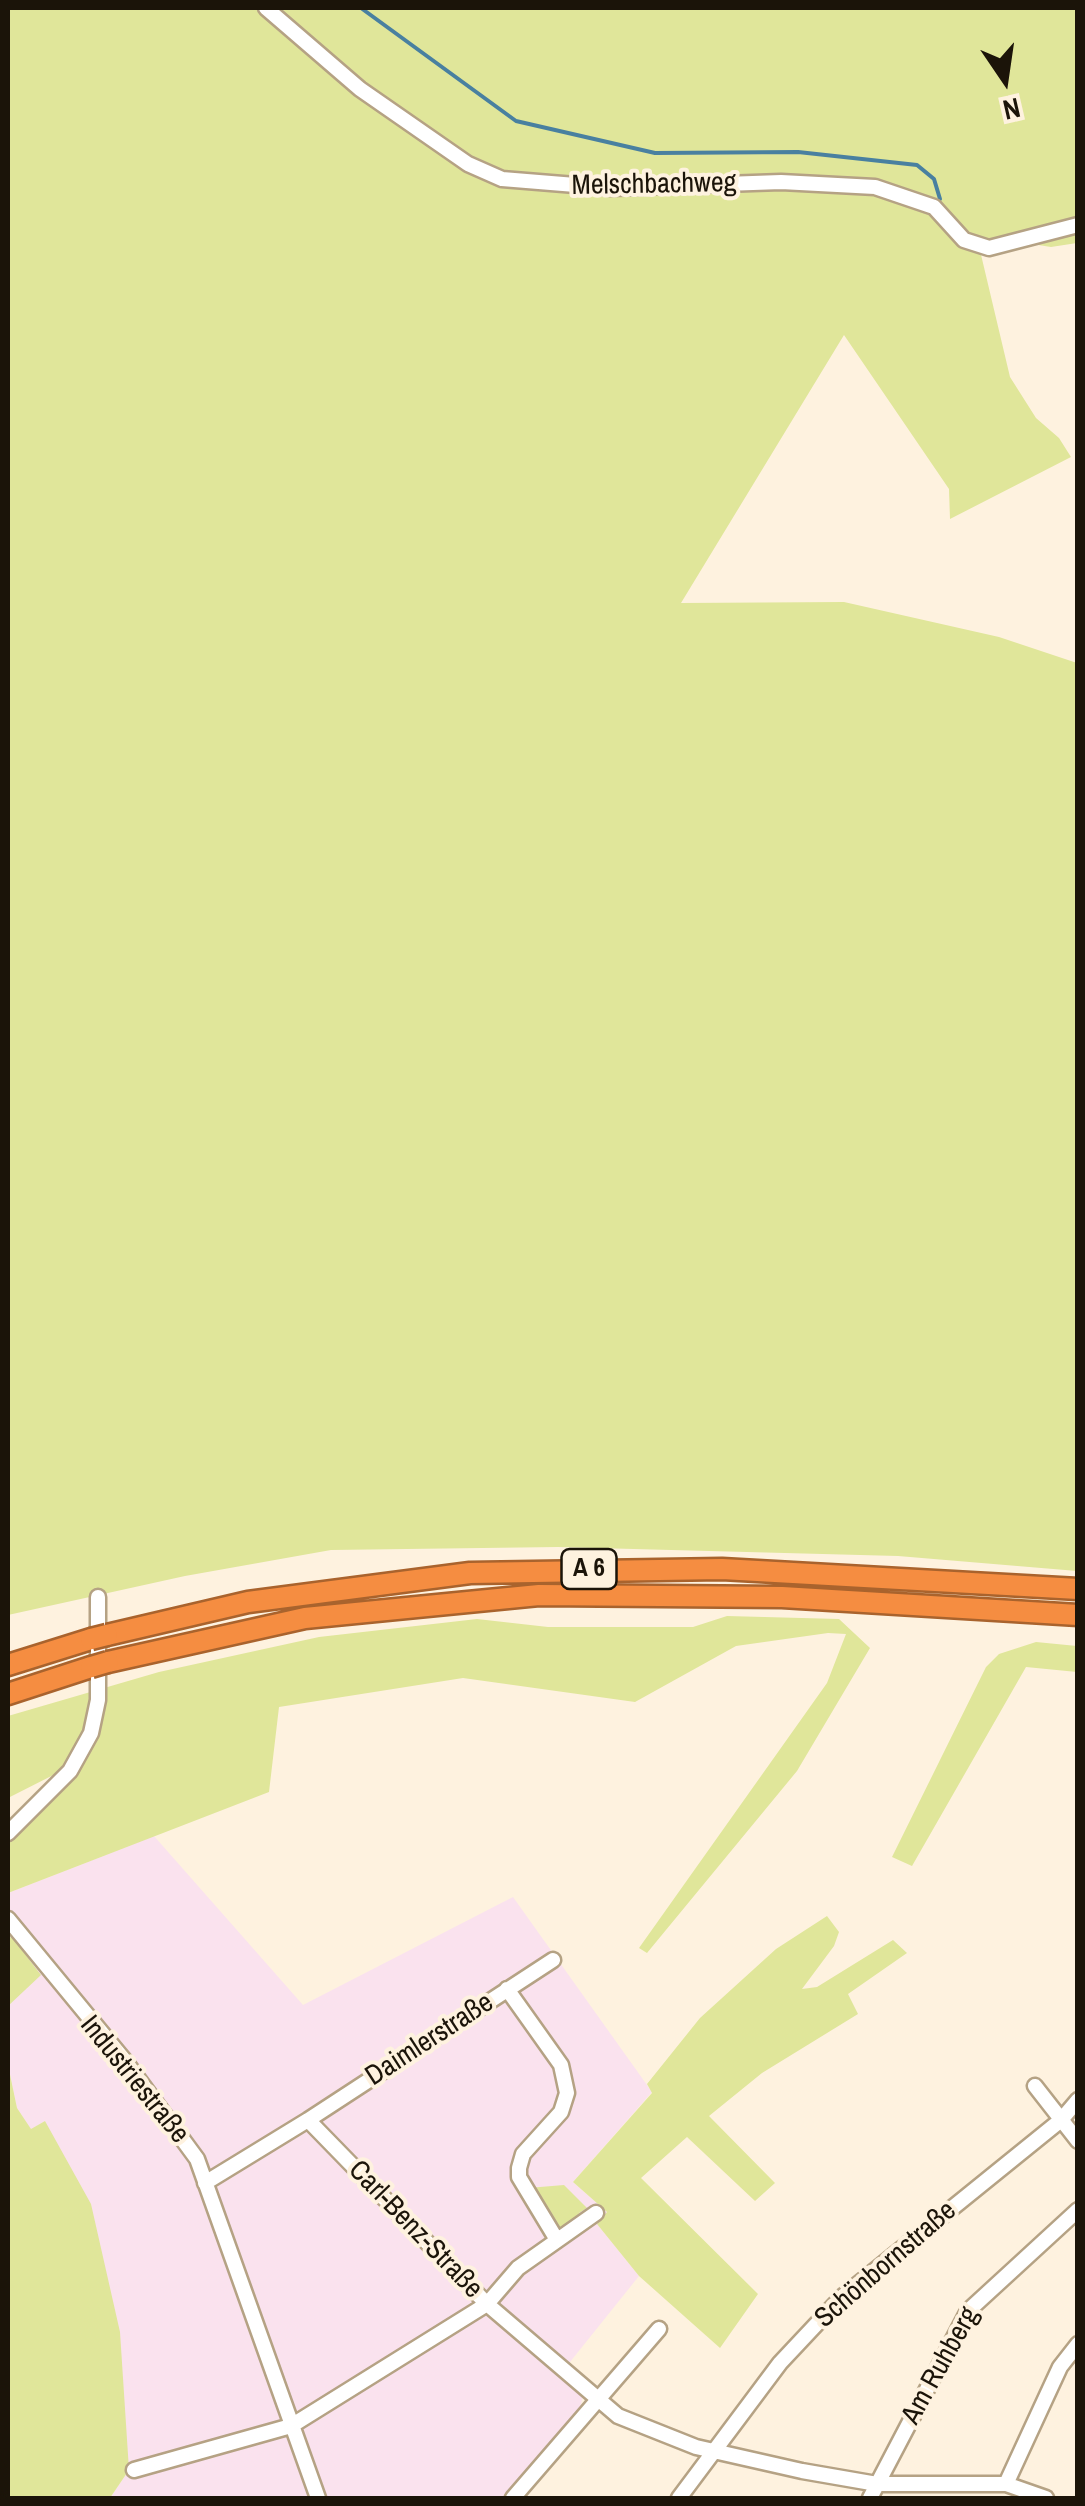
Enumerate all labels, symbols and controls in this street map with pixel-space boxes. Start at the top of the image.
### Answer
north arrow [955,30,1055,130]
text: N [999,89,1024,130]
street label: Melschbachweg [571,167,737,203]
road number: A 6 [562,1549,616,1589]
street label: Daimlerstraße [360,1986,500,2094]
street label: Industriestraße [72,2009,196,2151]
street label: Carl-Benz-Straße [341,2154,489,2306]
street label: Schönbornstraße [809,2195,963,2335]
street label: Am Ruhberg [895,2301,987,2431]

